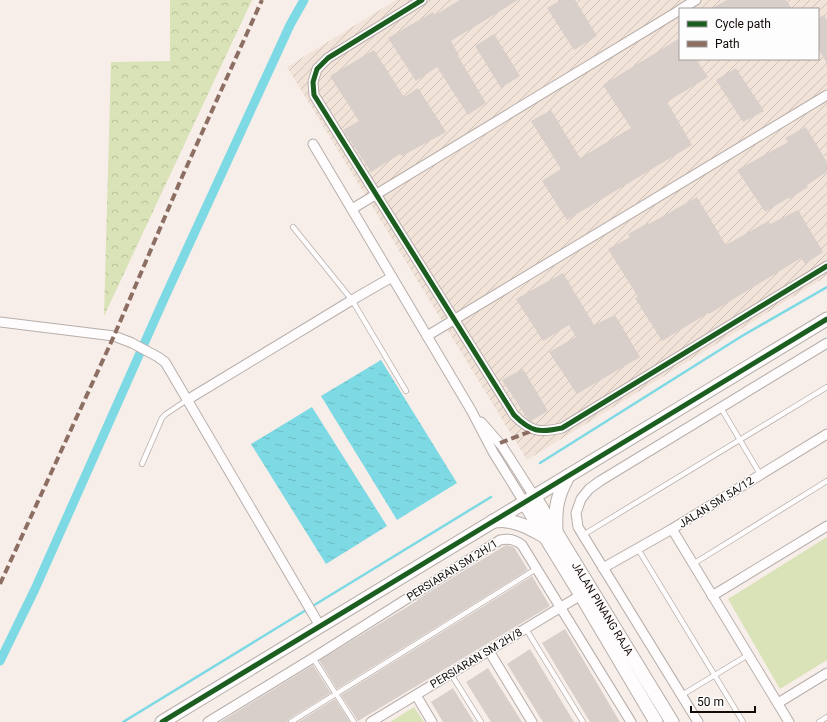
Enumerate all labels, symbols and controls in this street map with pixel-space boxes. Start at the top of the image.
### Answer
legend [679,8,819,60]
text: Cycle path [715,17,771,31]
text: Path [715,37,740,51]
street label: JALAN SM 5A/12 [676,474,756,531]
street label: PERSIARAN SM 2H/1 [404,537,500,604]
street label: JALAN PINANG RAJA [569,560,636,659]
street label: PERSIARAN SM 2H/8 [428,626,525,691]
scale bar [691,688,755,714]
text: 50 m [697,695,724,709]

